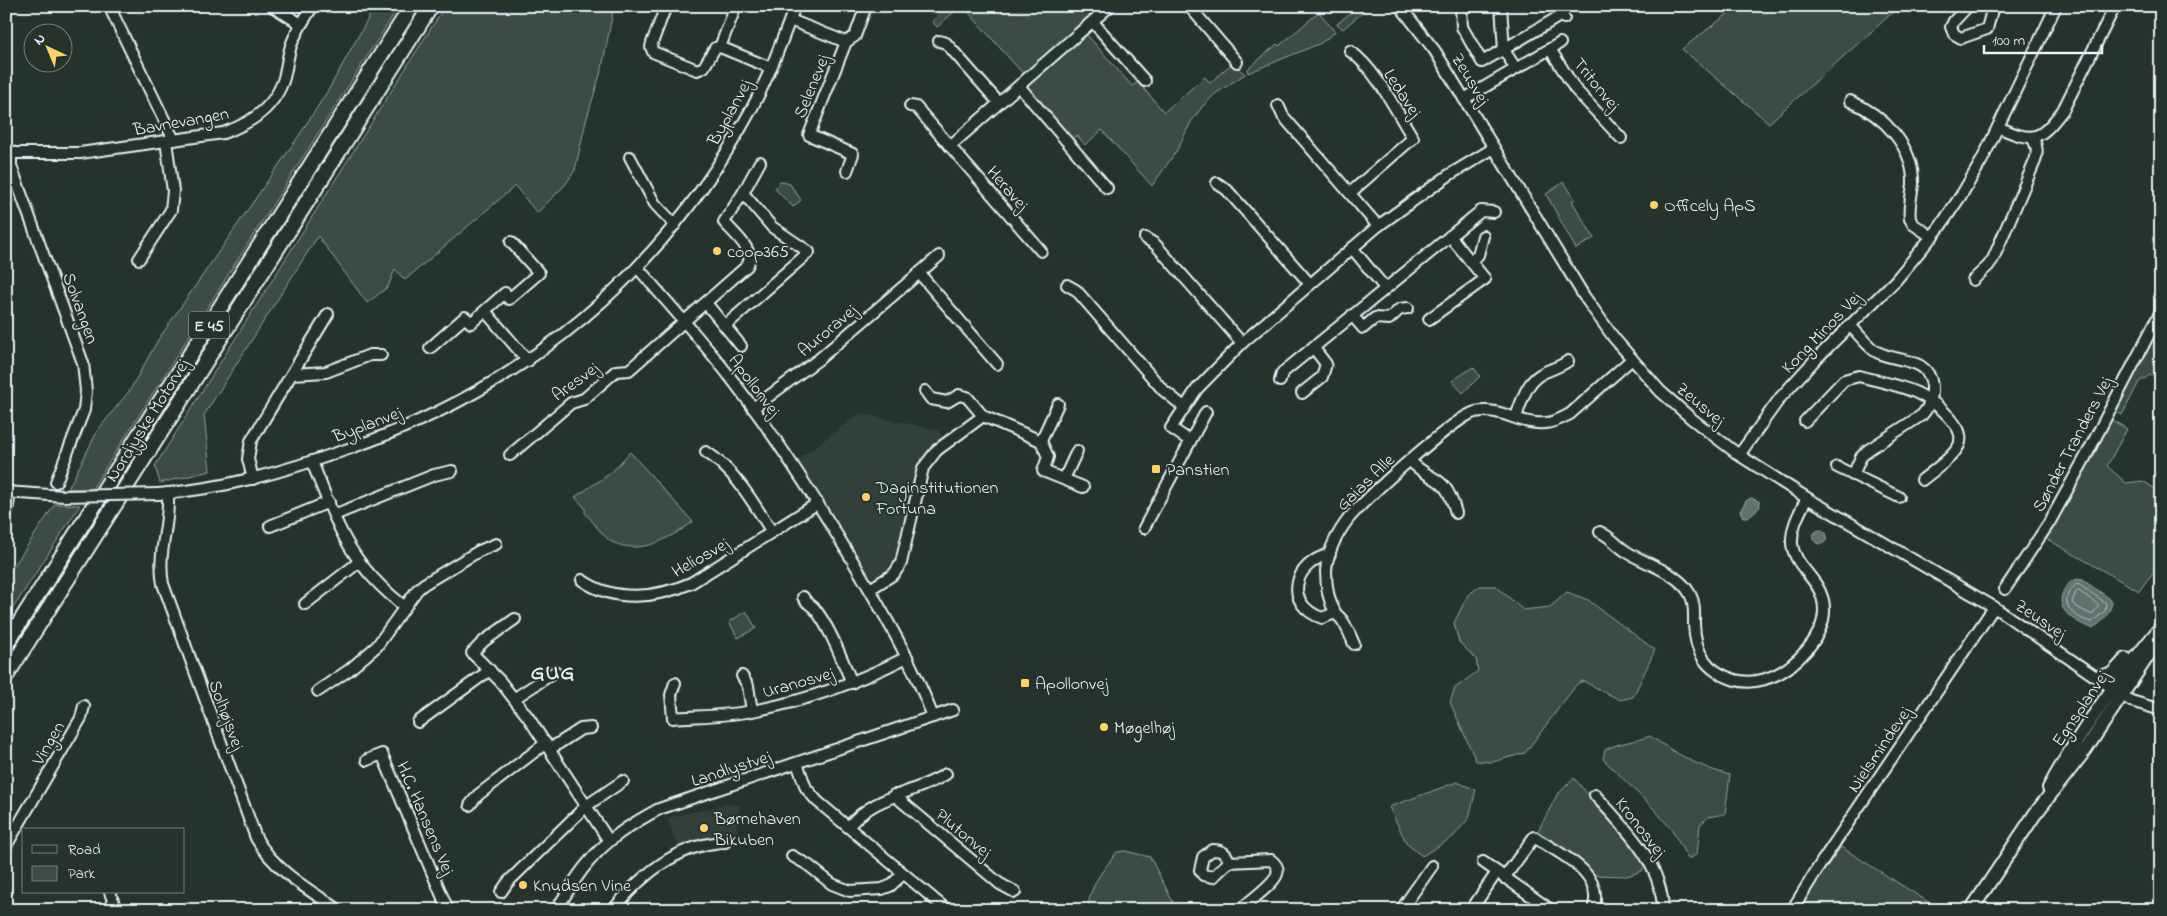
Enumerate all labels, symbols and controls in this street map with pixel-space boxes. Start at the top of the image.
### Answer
north arrow [22,22,72,72]
scale bar [1984,22,2102,54]
text: N [29,29,51,51]
text: 100 m [1992,30,2025,52]
street label: Zeusvej [1444,49,1495,111]
street label: Selenevej [788,51,838,123]
street label: Tritonvej [1566,53,1625,118]
street label: Ledavej [1376,64,1427,124]
street label: Byplanvej [701,75,760,152]
street label: Bavnevangen [131,102,231,145]
street label: Heravej [979,161,1034,218]
place label: Officely ApS [1664,194,1756,220]
marker: Officely ApS [1648,199,1660,211]
place label: coop365 [727,240,789,266]
marker: coop365 [711,245,723,257]
street label: Solvangen [53,269,104,348]
street label: Kong Minos Vej [1776,286,1870,381]
street label: Auroravej [793,299,864,364]
road number: E 45 [189,312,229,338]
street label: Apollonvej [721,349,786,424]
street label: Nordjyske Motorvej [100,354,197,488]
street label: Aresvej [547,356,606,409]
street label: Sønder Tranders Vej [2027,372,2121,517]
street label: Zeusvej [1670,377,1730,434]
street label: Byplanvej [328,401,406,451]
street label: Gaias Alle [1331,448,1402,518]
place label: Panstien [1166,458,1229,484]
marker: Panstien [1150,463,1162,475]
place label: Daginstitutionen Fortuna [875,476,998,523]
marker: Daginstitutionen Fortuna [860,491,872,503]
street label: Heliosvej [667,532,735,586]
street label: Zeusvej [2009,594,2071,648]
district label: GUG [531,658,575,690]
street label: Uranosvej [760,661,838,707]
street label: Egnsplanvej [2047,665,2118,753]
place label: Apollonvej [1035,672,1109,698]
street label: Solhøjsvej [200,677,250,755]
marker: Apollonvej [1019,677,1031,689]
street label: Nielsmindevej [1842,701,1919,798]
place label: Møgelhøj [1114,716,1175,743]
street label: Vingen [26,717,74,772]
marker: Møgelhøj [1098,721,1110,733]
street label: Landlystvej [688,745,775,795]
street label: H.C. Hansens Vej [389,758,460,880]
street label: Kronosvej [1608,793,1672,864]
street label: Plutonvej [929,803,997,866]
place label: Børnehaven Bikuben [713,807,801,854]
marker: Børnehaven Bikuben [698,822,710,834]
legend [22,828,185,894]
text: Road [68,839,101,861]
text: Park [68,863,96,885]
place label: Knudsen Vine [533,874,632,900]
marker: Knudsen Vine [517,879,529,891]

